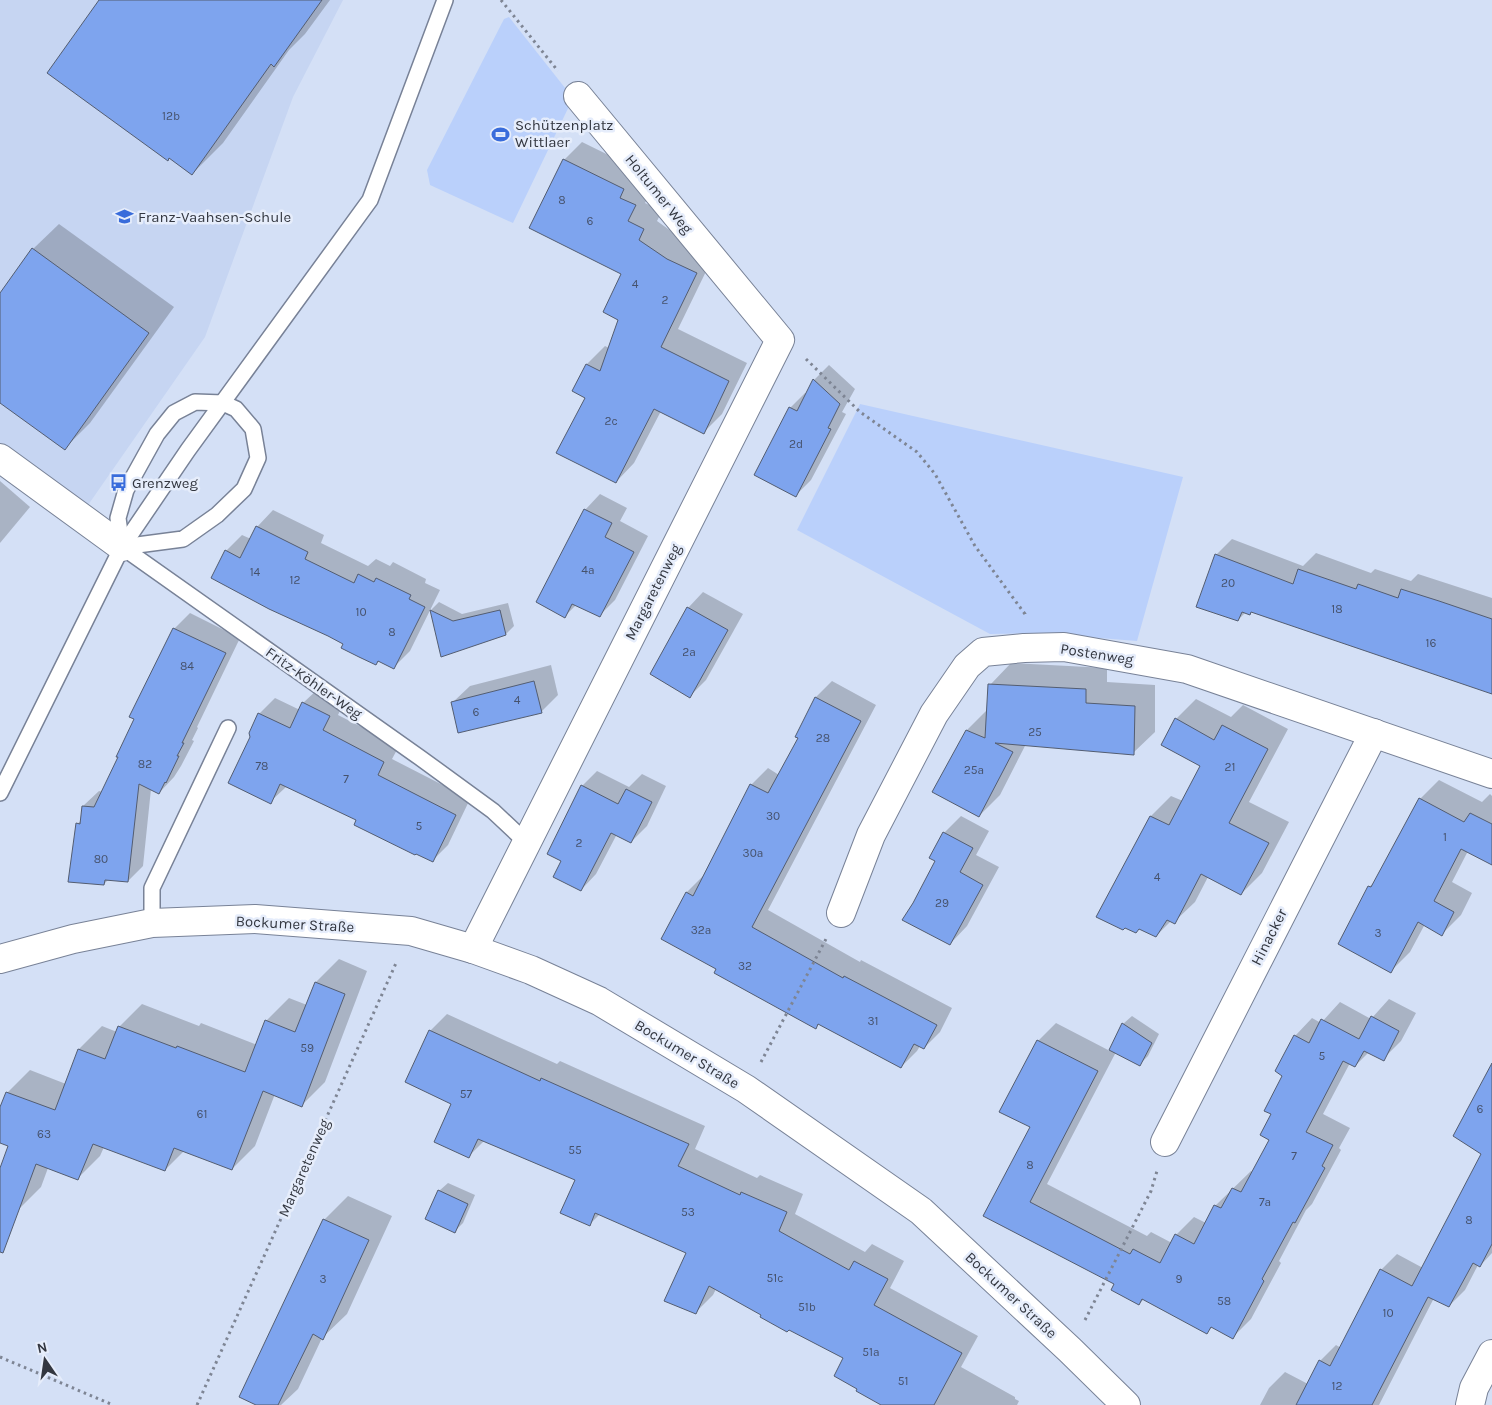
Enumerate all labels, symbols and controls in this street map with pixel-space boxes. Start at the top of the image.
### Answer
house number: 12b [162,109,180,123]
place label: Schützenplatz Wittlaer [515,116,613,151]
sports icon: Schützenplatz Wittlaer [491,124,511,144]
street label: Holtumer Weg [621,151,697,238]
house number: 8 [558,193,566,207]
school or university icon: Franz-Vaahsen-Schule [114,207,134,227]
place label: Franz-Vaahsen-Schule [138,208,291,226]
house number: 6 [587,214,594,228]
house number: 4 [632,277,639,291]
house number: 2 [662,293,669,307]
house number: 2c [604,414,618,428]
house number: 2d [789,437,803,451]
bus stop icon: Grenzweg [108,473,128,493]
place label: Grenzweg [132,474,199,492]
street label: Margaretenweg [621,540,685,643]
house number: 4a [581,563,595,577]
house number: 14 [250,565,261,579]
house number: 12 [290,573,301,587]
house number: 20 [1221,576,1235,590]
house number: 18 [1331,602,1343,616]
house number: 10 [355,605,367,619]
house number: 8 [388,625,396,639]
house number: 16 [1426,636,1437,650]
street label: Postenweg [1059,639,1135,669]
street label: Fritz-Köhler-Weg [262,643,366,723]
house number: 2a [682,645,696,659]
house number: 84 [180,659,194,673]
house number: 4 [514,693,521,707]
house number: 6 [473,705,480,719]
house number: 25 [1028,725,1042,739]
house number: 28 [816,731,830,745]
house number: 82 [138,757,152,771]
house number: 78 [255,759,269,773]
house number: 21 [1225,760,1235,774]
house number: 25a [964,763,984,777]
house number: 7 [343,772,349,786]
house number: 30 [766,809,780,823]
house number: 5 [416,819,423,833]
house number: 1 [1443,830,1447,844]
house number: 2 [576,836,583,850]
house number: 30a [743,846,763,860]
house number: 80 [94,852,108,866]
house number: 4 [1154,870,1161,884]
house number: 29 [935,896,949,910]
street label: Hinacker [1247,905,1291,968]
street label: Bockumer Straße [235,912,355,936]
house number: 32a [691,923,711,937]
house number: 3 [1374,926,1382,940]
house number: 32 [738,959,752,973]
house number: 31 [867,1014,879,1028]
street label: Bockumer Straße [631,1016,743,1092]
house number: 59 [300,1041,314,1055]
house number: 5 [1319,1049,1326,1063]
house number: 57 [460,1087,473,1101]
house number: 6 [1477,1102,1484,1116]
house number: 61 [197,1107,207,1121]
street label: Margaretenweg [274,1116,334,1220]
house number: 63 [37,1127,51,1141]
house number: 55 [568,1143,582,1157]
house number: 7 [1291,1149,1297,1163]
house number: 8 [1026,1158,1034,1172]
house number: 7a [1259,1195,1271,1209]
house number: 53 [681,1205,695,1219]
house number: 8 [1465,1213,1473,1227]
street label: Bockumer Straße [961,1248,1061,1342]
house number: 51c [767,1271,783,1285]
house number: 3 [319,1272,327,1286]
house number: 9 [1176,1272,1183,1286]
house number: 58 [1217,1294,1231,1308]
house number: 51b [798,1300,816,1314]
house number: 10 [1382,1306,1394,1320]
north arrow [20,1335,70,1385]
text: N [35,1338,49,1357]
house number: 51a [862,1345,880,1359]
house number: 51 [898,1374,908,1388]
house number: 12 [1332,1379,1343,1393]

